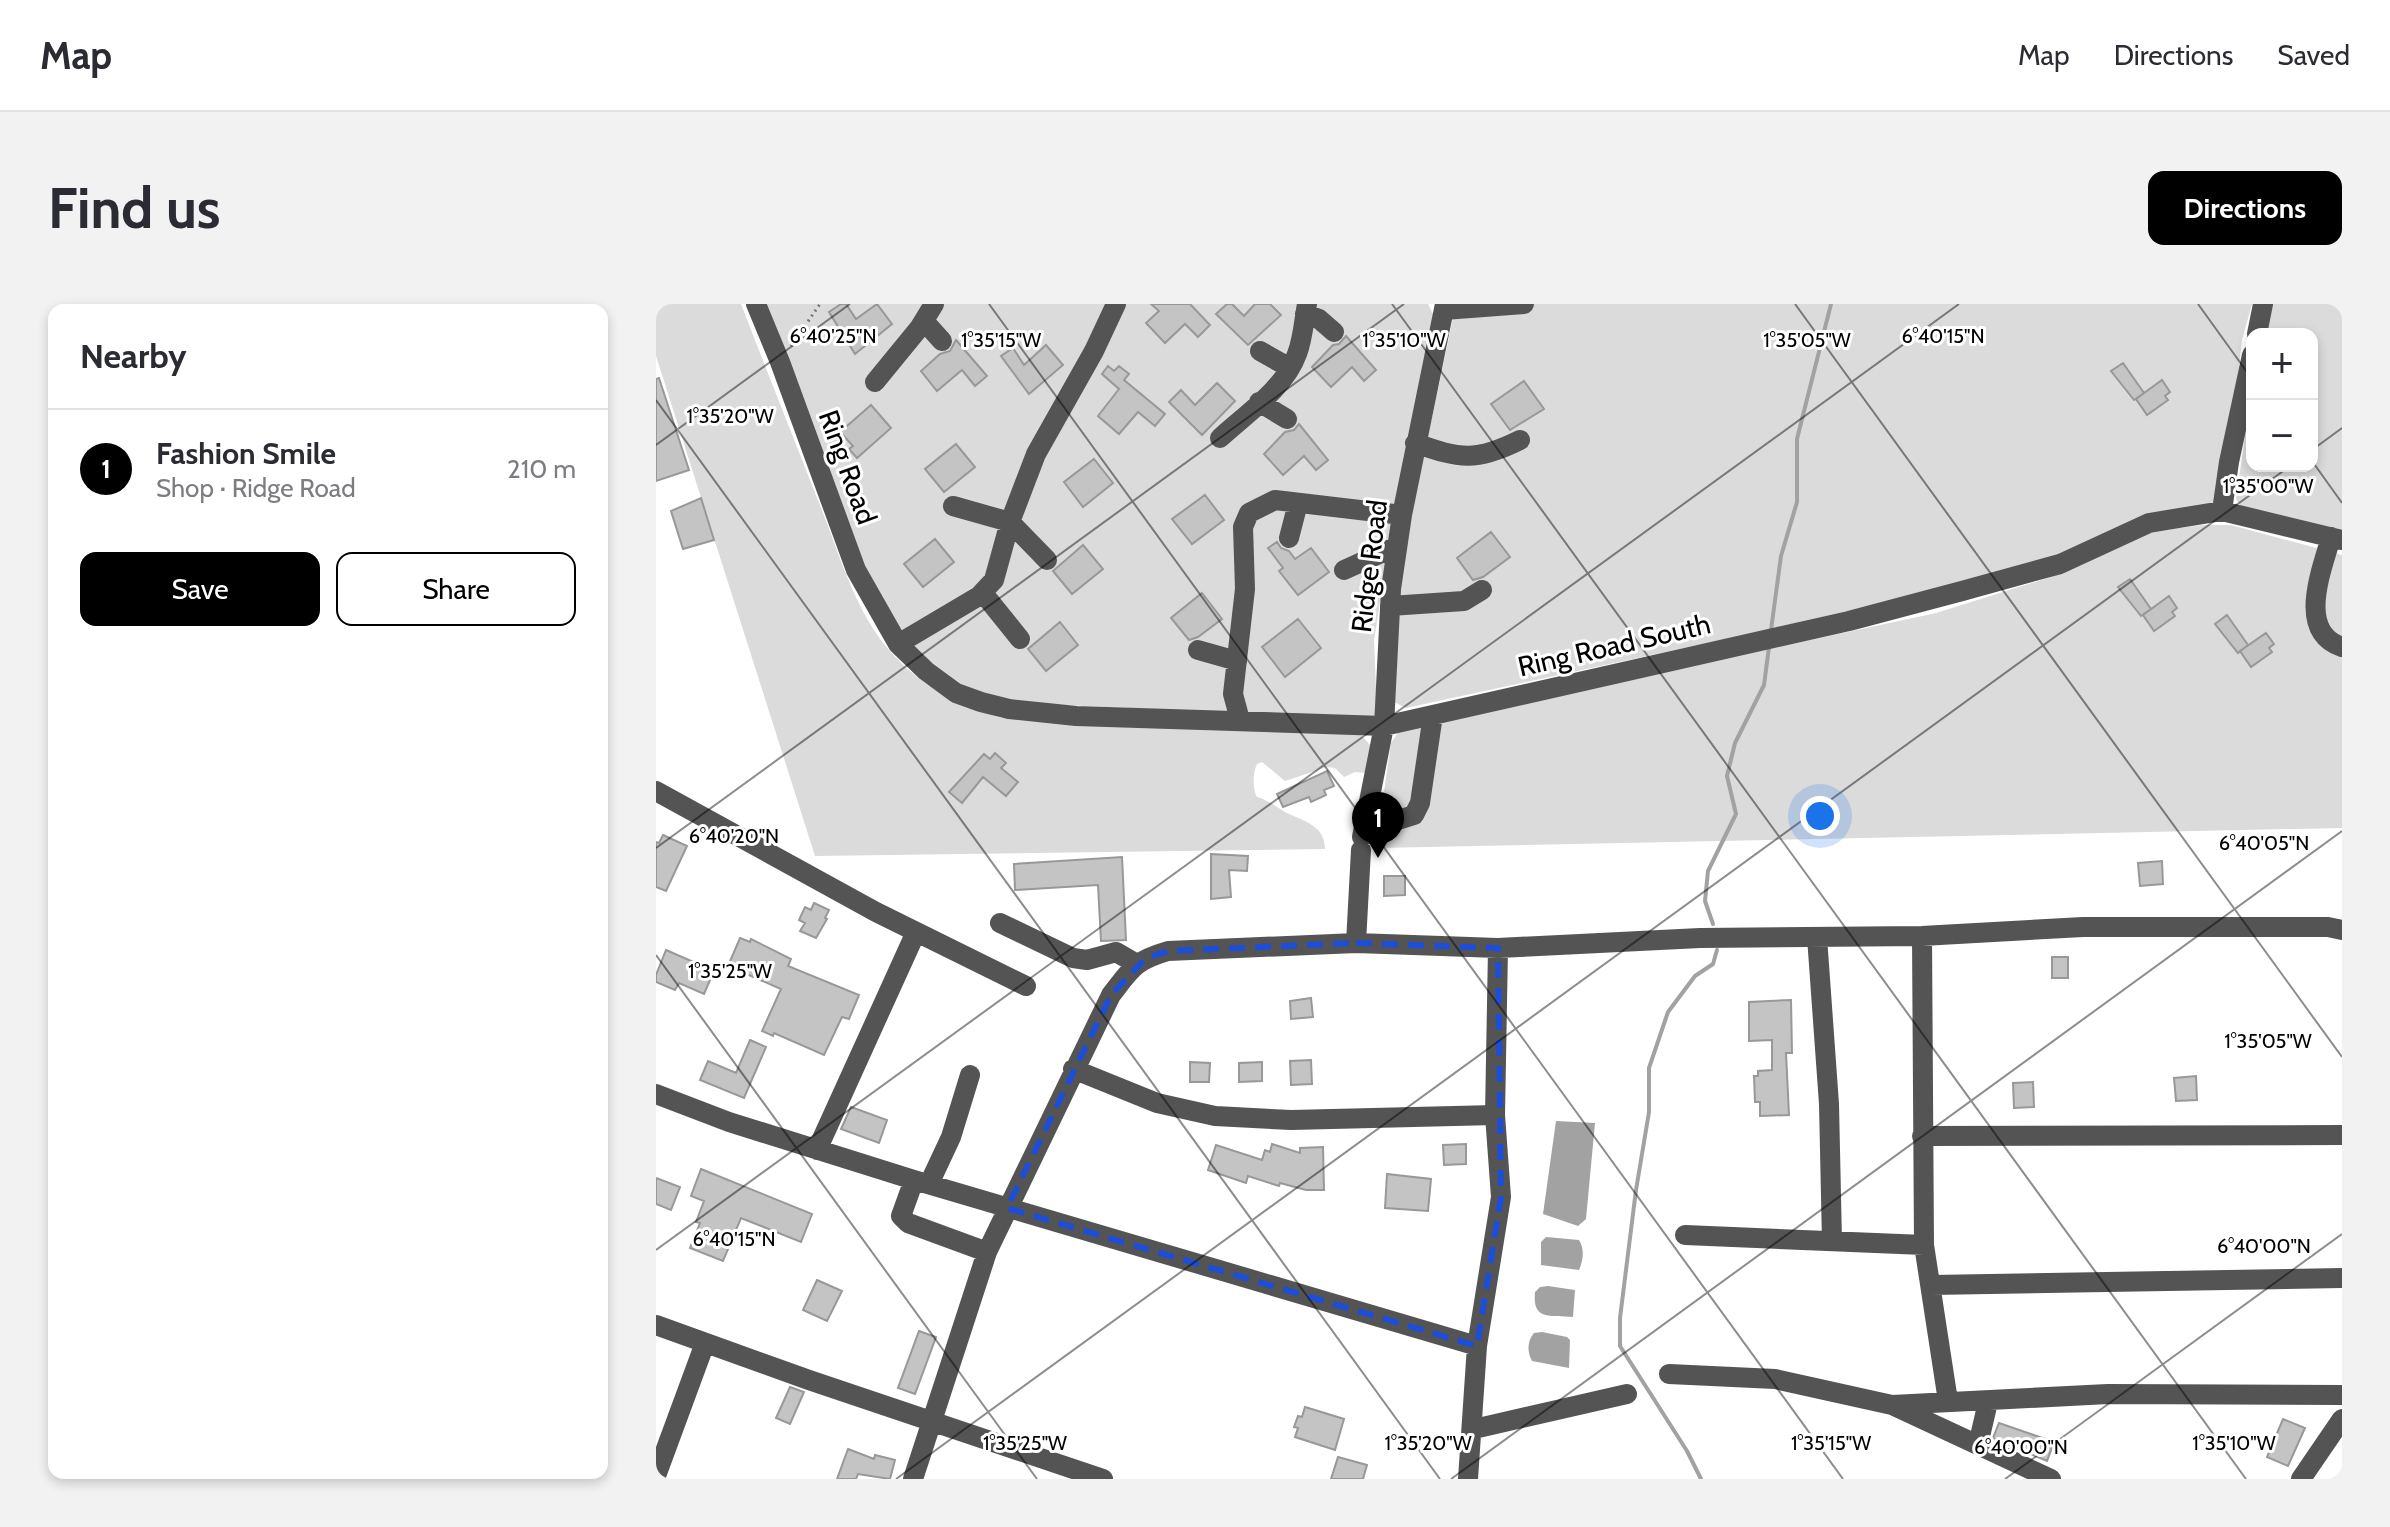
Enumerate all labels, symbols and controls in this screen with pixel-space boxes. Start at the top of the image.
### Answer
text: Map [40,32,112,79]
text: Map [2018,38,2070,72]
text: Directions [2114,38,2233,72]
text: Saved [2277,38,2350,72]
button: Directions [2148,171,2342,245]
text: Find us [48,174,221,242]
text: 6°40'25"N [789,324,877,348]
text: 6°40'15"N [1901,324,1985,348]
text: 1°35'15"W [961,328,1041,352]
text: 1°35'10"W [1362,328,1446,352]
text: 1°35'05"W [1763,328,1851,352]
map controls [2246,328,2318,472]
button: + [2246,328,2318,400]
text: Nearby [80,335,187,377]
button: − [2246,400,2318,472]
text: 1°35'20"W [686,404,774,428]
street label: Ring Road [812,405,884,529]
text: Fashion Smile [156,435,336,472]
text: 1 [101,453,111,485]
text: 210 m [507,453,576,485]
text: Shop · Ridge Road [156,472,356,504]
text: 1°35'00"W [2223,474,2313,498]
street label: Ridge Road [1344,498,1394,634]
button: Save [80,552,320,626]
button: Share [336,552,576,626]
street label: Ring Road South [1514,606,1714,684]
pin: 1 [1352,792,1404,858]
your location [1800,796,1840,836]
text: 6°40'20"N [689,824,779,848]
text: 6°40'05"N [2219,831,2309,855]
text: 1°35'25"W [688,959,772,983]
text: 1°35'05"W [2224,1029,2312,1053]
text: 6°40'15"N [692,1227,776,1251]
text: 6°40'00"N [2217,1234,2311,1258]
text: 1°35'25"W [983,1431,1067,1455]
text: 1°35'20"W [1384,1431,1472,1455]
text: 1°35'15"W [1791,1431,1871,1455]
text: 1°35'10"W [2192,1431,2276,1455]
text: 6°40'00"N [1974,1435,2068,1459]

